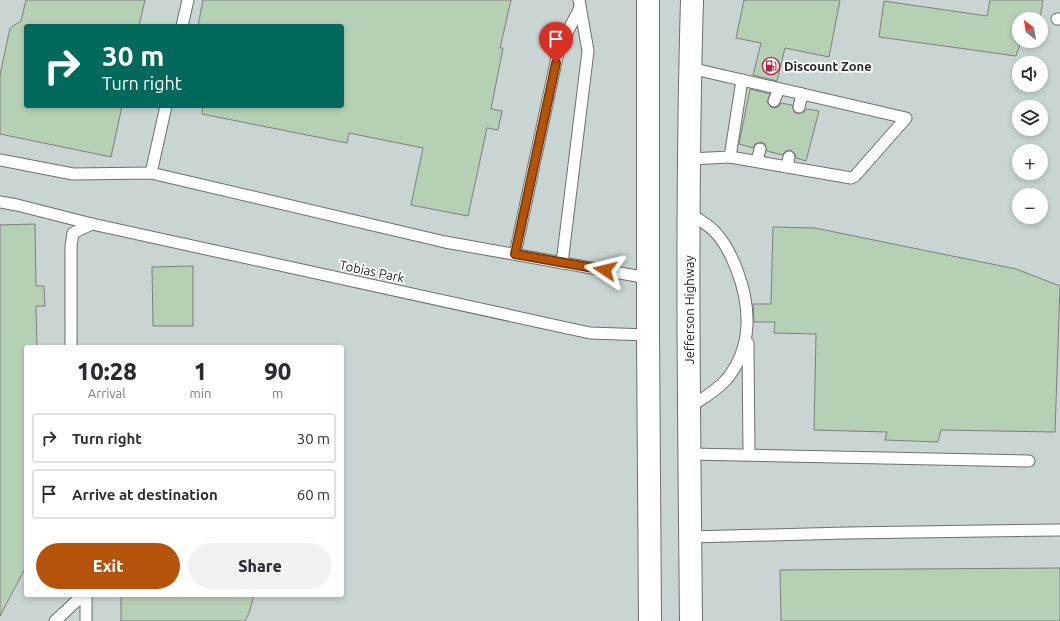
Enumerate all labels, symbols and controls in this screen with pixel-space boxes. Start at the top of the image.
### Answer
north arrow [1012,12,1048,48]
map controls [1012,12,1048,224]
pin [539,22,573,63]
icon: arrive [545,28,567,50]
icon: right [36,40,88,92]
text: 30 m [102,40,164,71]
fuel station icon: Discount Zone [761,56,781,76]
button: sound [1012,56,1048,92]
place label: Discount Zone [784,59,872,73]
text: Turn right [102,73,182,93]
button: layers [1012,100,1048,136]
button: + [1012,144,1048,180]
button: − [1012,188,1048,224]
position arrow [584,249,626,291]
street label: Jefferson Highway [682,255,696,365]
street label: Tobias Park [338,257,406,285]
text: 10:28 [77,358,137,385]
text: 1 [194,358,207,385]
text: 90 [264,358,291,385]
text: Arrival [88,386,126,400]
text: min [190,386,211,400]
text: m [272,386,283,400]
icon: right [38,427,60,449]
text: Turn right [72,430,142,447]
text: 30 m [297,430,330,447]
icon: arrive [38,483,60,505]
text: Arrive at destination [72,486,218,503]
text: 60 m [297,486,330,503]
button: Exit [36,543,180,589]
button: Share [188,543,332,589]

